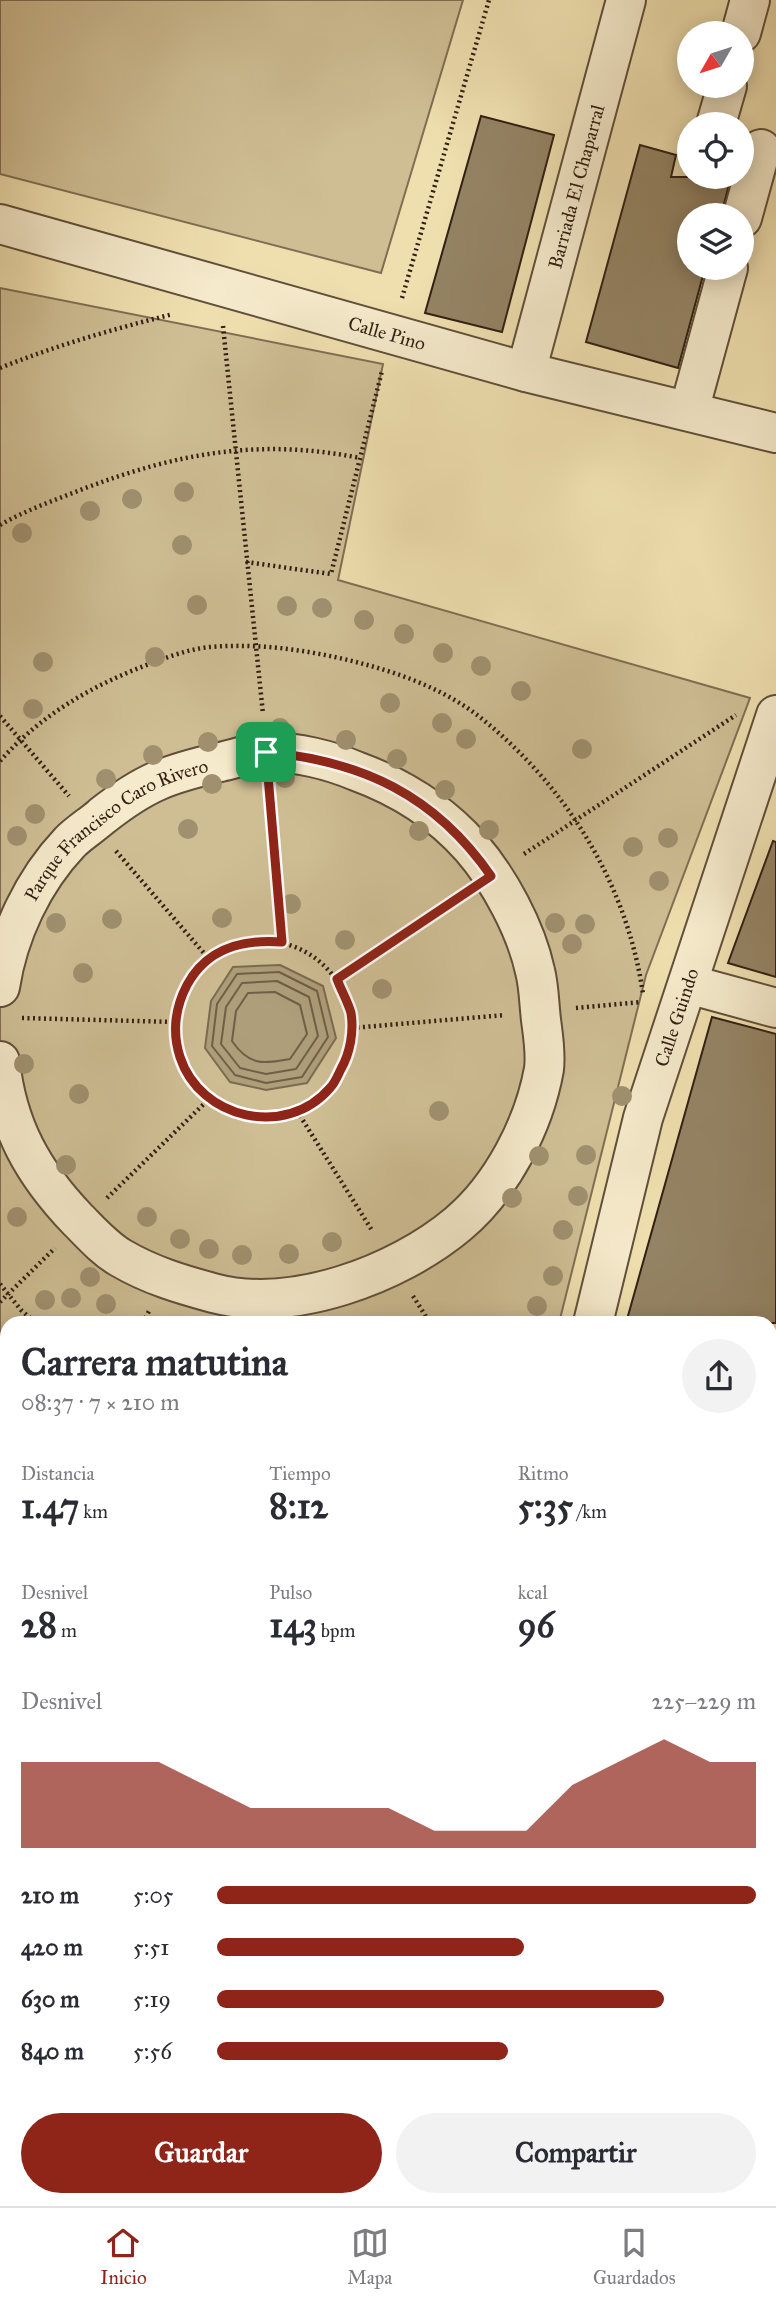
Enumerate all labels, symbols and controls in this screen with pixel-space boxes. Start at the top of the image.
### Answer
north arrow [677,21,754,98]
map controls [677,21,754,280]
street label: Barriada El Chaparral [543,101,610,271]
button: locate [677,112,754,189]
button: layers [677,203,754,280]
street label: Calle Pino [346,312,428,355]
pin [236,722,296,782]
icon: arrive [247,733,285,771]
street label: Parque Francisco Caro Rivero [20,754,211,905]
street label: Calle Guindo [650,965,704,1070]
text: Carrera matutina [21,1339,288,1385]
button: share [682,1339,756,1413]
text: 08:37 · 7 × 210 m [21,1388,179,1416]
text: Distancia [21,1462,94,1485]
text: Tiempo [269,1462,331,1485]
text: Ritmo [518,1462,569,1485]
text: 1.47 [21,1485,79,1528]
text: 8:12 [269,1485,328,1528]
text: 5:35 [518,1485,573,1528]
text: km [79,1500,108,1523]
text: /km [573,1500,607,1523]
text: Desnivel [21,1581,88,1604]
text: Pulso [269,1581,312,1604]
text: kcal [518,1581,548,1604]
text: 28 [21,1604,57,1647]
text: 143 [269,1604,317,1647]
text: 96 [518,1604,554,1647]
text: m [57,1619,77,1642]
text: bpm [317,1619,355,1642]
text: Desnivel [21,1687,102,1715]
text: 225–229 m [652,1687,756,1715]
text: 210 m [21,1881,79,1909]
text: 5:05 [133,1881,174,1909]
text: 420 m [21,1933,83,1961]
text: 5:51 [133,1933,169,1961]
text: 630 m [21,1985,80,2013]
text: 5:19 [133,1985,171,2013]
text: 840 m [21,2037,84,2065]
text: 5:56 [133,2037,172,2065]
button: Guardar [21,2113,382,2193]
button: Compartir [396,2113,756,2193]
tab: Inicio [100,2224,147,2289]
tab: Mapa [347,2224,392,2289]
tab: Guardados [593,2224,676,2289]

